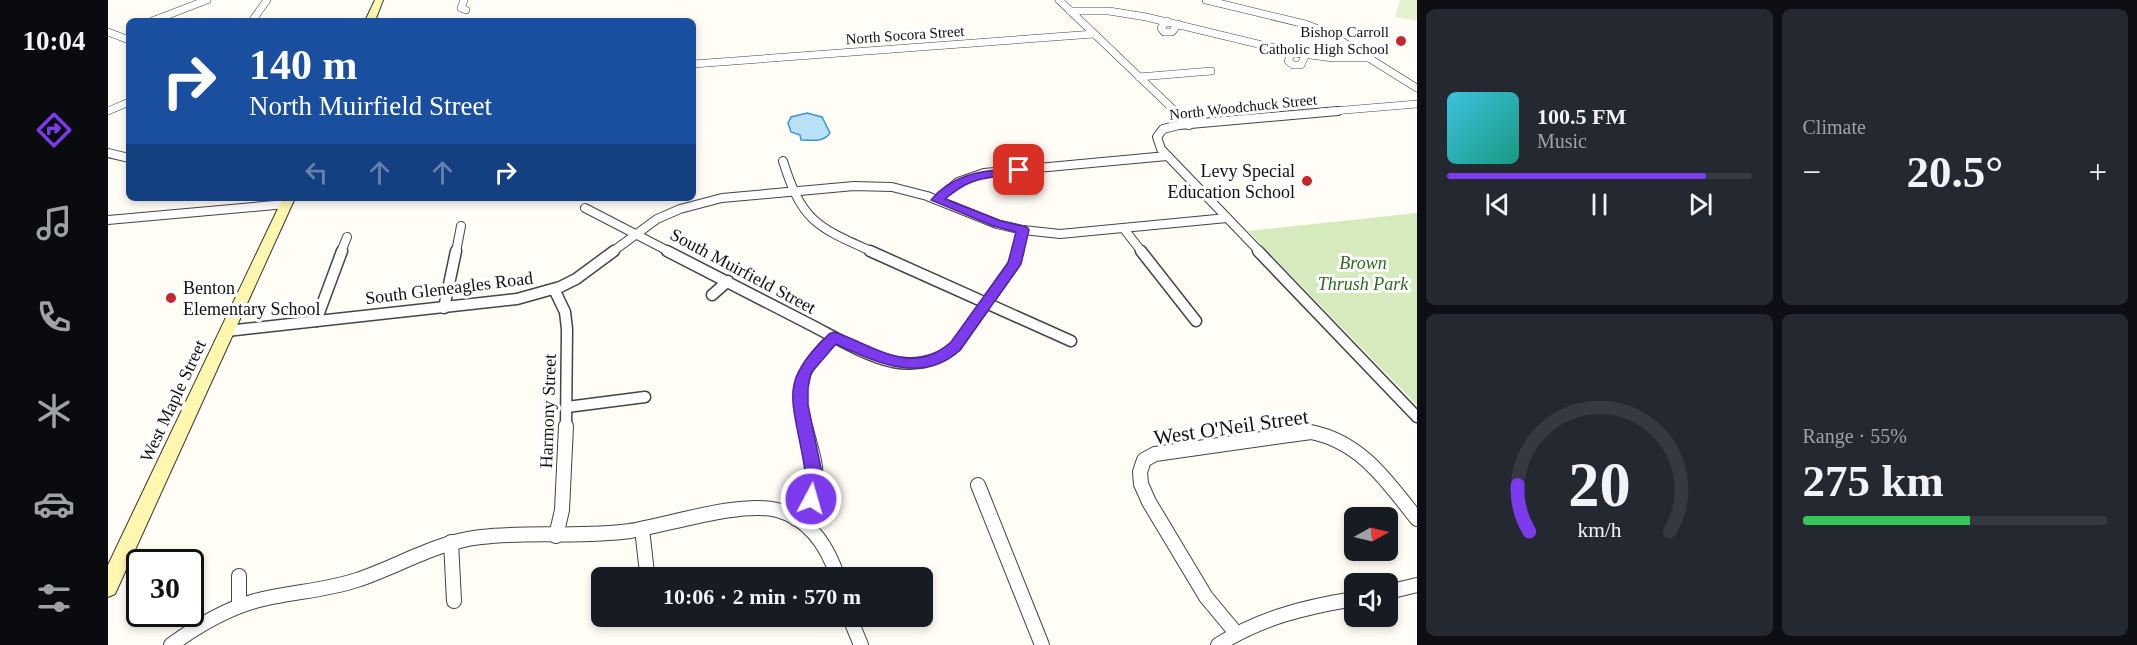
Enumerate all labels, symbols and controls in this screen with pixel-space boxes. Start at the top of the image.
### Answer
street label: North Socora Street [845,23,966,47]
place label: Bishop Carroll Catholic High School [1259,24,1389,57]
text: 10:04 [23,26,86,56]
marker: Bishop Carroll Catholic High School [1394,34,1408,48]
icon: right [150,42,228,120]
text: 140 m [249,42,358,88]
text: North Muirfield Street [249,91,492,121]
street label: North Woodchuck Street [1168,91,1318,123]
text: 100.5 FM [1537,104,1626,129]
icon: directions [33,109,75,151]
text: Climate [1803,116,1866,138]
text: Music [1537,130,1587,152]
pin [993,144,1044,195]
text: 20.5° [1906,147,2003,197]
icon: arrive [1002,153,1035,186]
text: − [1803,154,1821,190]
text: + [2088,154,2107,190]
icon: left [300,156,333,189]
icon: ahead [363,156,396,189]
icon: ahead [426,156,459,189]
icon: right [489,156,522,189]
place label: Levy Special Education School [1168,161,1295,202]
marker: Levy Special Education School [1300,174,1314,188]
icon: previous [1481,188,1514,221]
icon: pause [1583,188,1616,221]
icon: next [1684,188,1717,221]
icon: music [33,202,75,244]
street label: South Muirfield Street [667,224,819,318]
park label: Brown Thrush Park [1318,253,1409,294]
street label: South Gleneagles Road [364,268,534,308]
place label: Benton Elementary School [183,278,320,319]
marker: Benton Elementary School [164,291,178,305]
icon: phone [33,296,75,338]
street label: West Maple Street [136,337,210,465]
street label: Harmony Street [536,353,560,469]
icon: climate [33,390,75,432]
street label: West O'Neil Street [1152,404,1310,450]
text: Range · 55% [1803,425,1907,447]
text: 20 [1568,450,1630,519]
text: 275 km [1803,456,1944,506]
position arrow [779,467,843,531]
icon: car [33,483,75,525]
north arrow [1344,507,1398,561]
map controls [1344,507,1398,627]
text: km/h [1577,518,1622,542]
speed limit sign: 30 [126,549,204,627]
button: sound [1344,573,1398,627]
icon: filters [33,577,75,619]
text: 10:06 · 2 min · 570 m [663,584,861,609]

